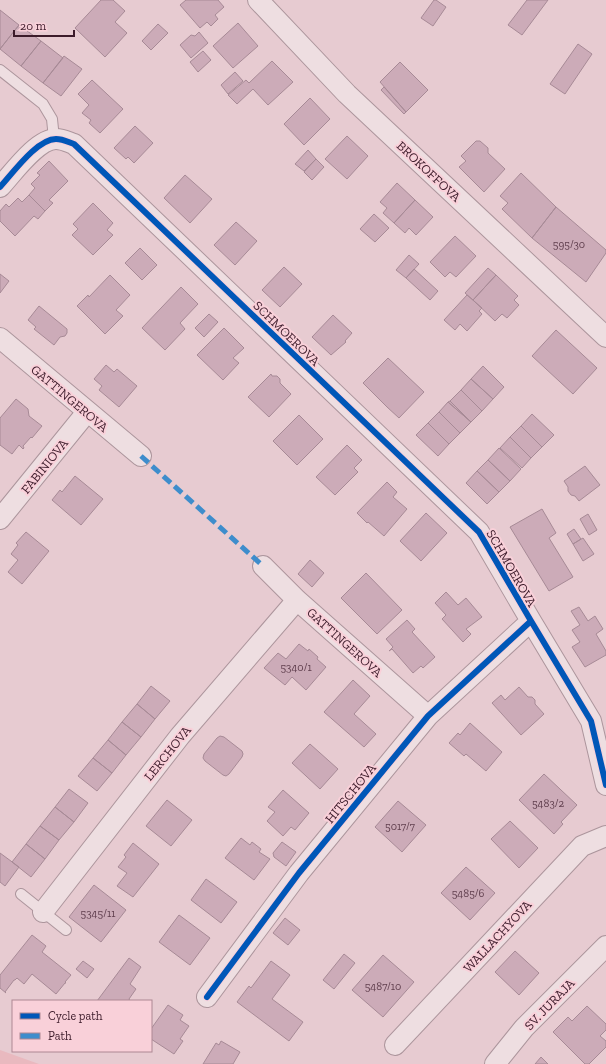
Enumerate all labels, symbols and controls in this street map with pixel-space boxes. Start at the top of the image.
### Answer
scale bar [14,12,74,38]
text: 20 m [20,19,47,33]
street label: BROKOFFOVA [394,138,464,205]
house number: 595/30 [553,238,585,251]
street label: SCHMOEROVA [250,298,323,369]
street label: GATTINGEROVA [28,362,112,435]
street label: FABINIOVA [18,436,71,497]
street label: SCHMOEROVA [483,527,540,610]
street label: GATTINGEROVA [304,605,386,680]
house number: 5340/1 [280,661,312,674]
street label: LERCHOVA [141,723,194,784]
street label: HITSCHOVA [322,760,379,826]
house number: 5483/2 [532,797,564,810]
house number: 5017/7 [385,820,415,833]
house number: 5485/6 [452,887,484,900]
street label: WALLACHYOVA [460,897,535,975]
house number: 5345/11 [81,907,116,920]
street label: SV. JURAJA [521,975,578,1033]
house number: 5487/10 [365,980,401,993]
legend [12,1000,152,1052]
text: Cycle path [48,1009,103,1023]
text: Path [48,1029,72,1043]

